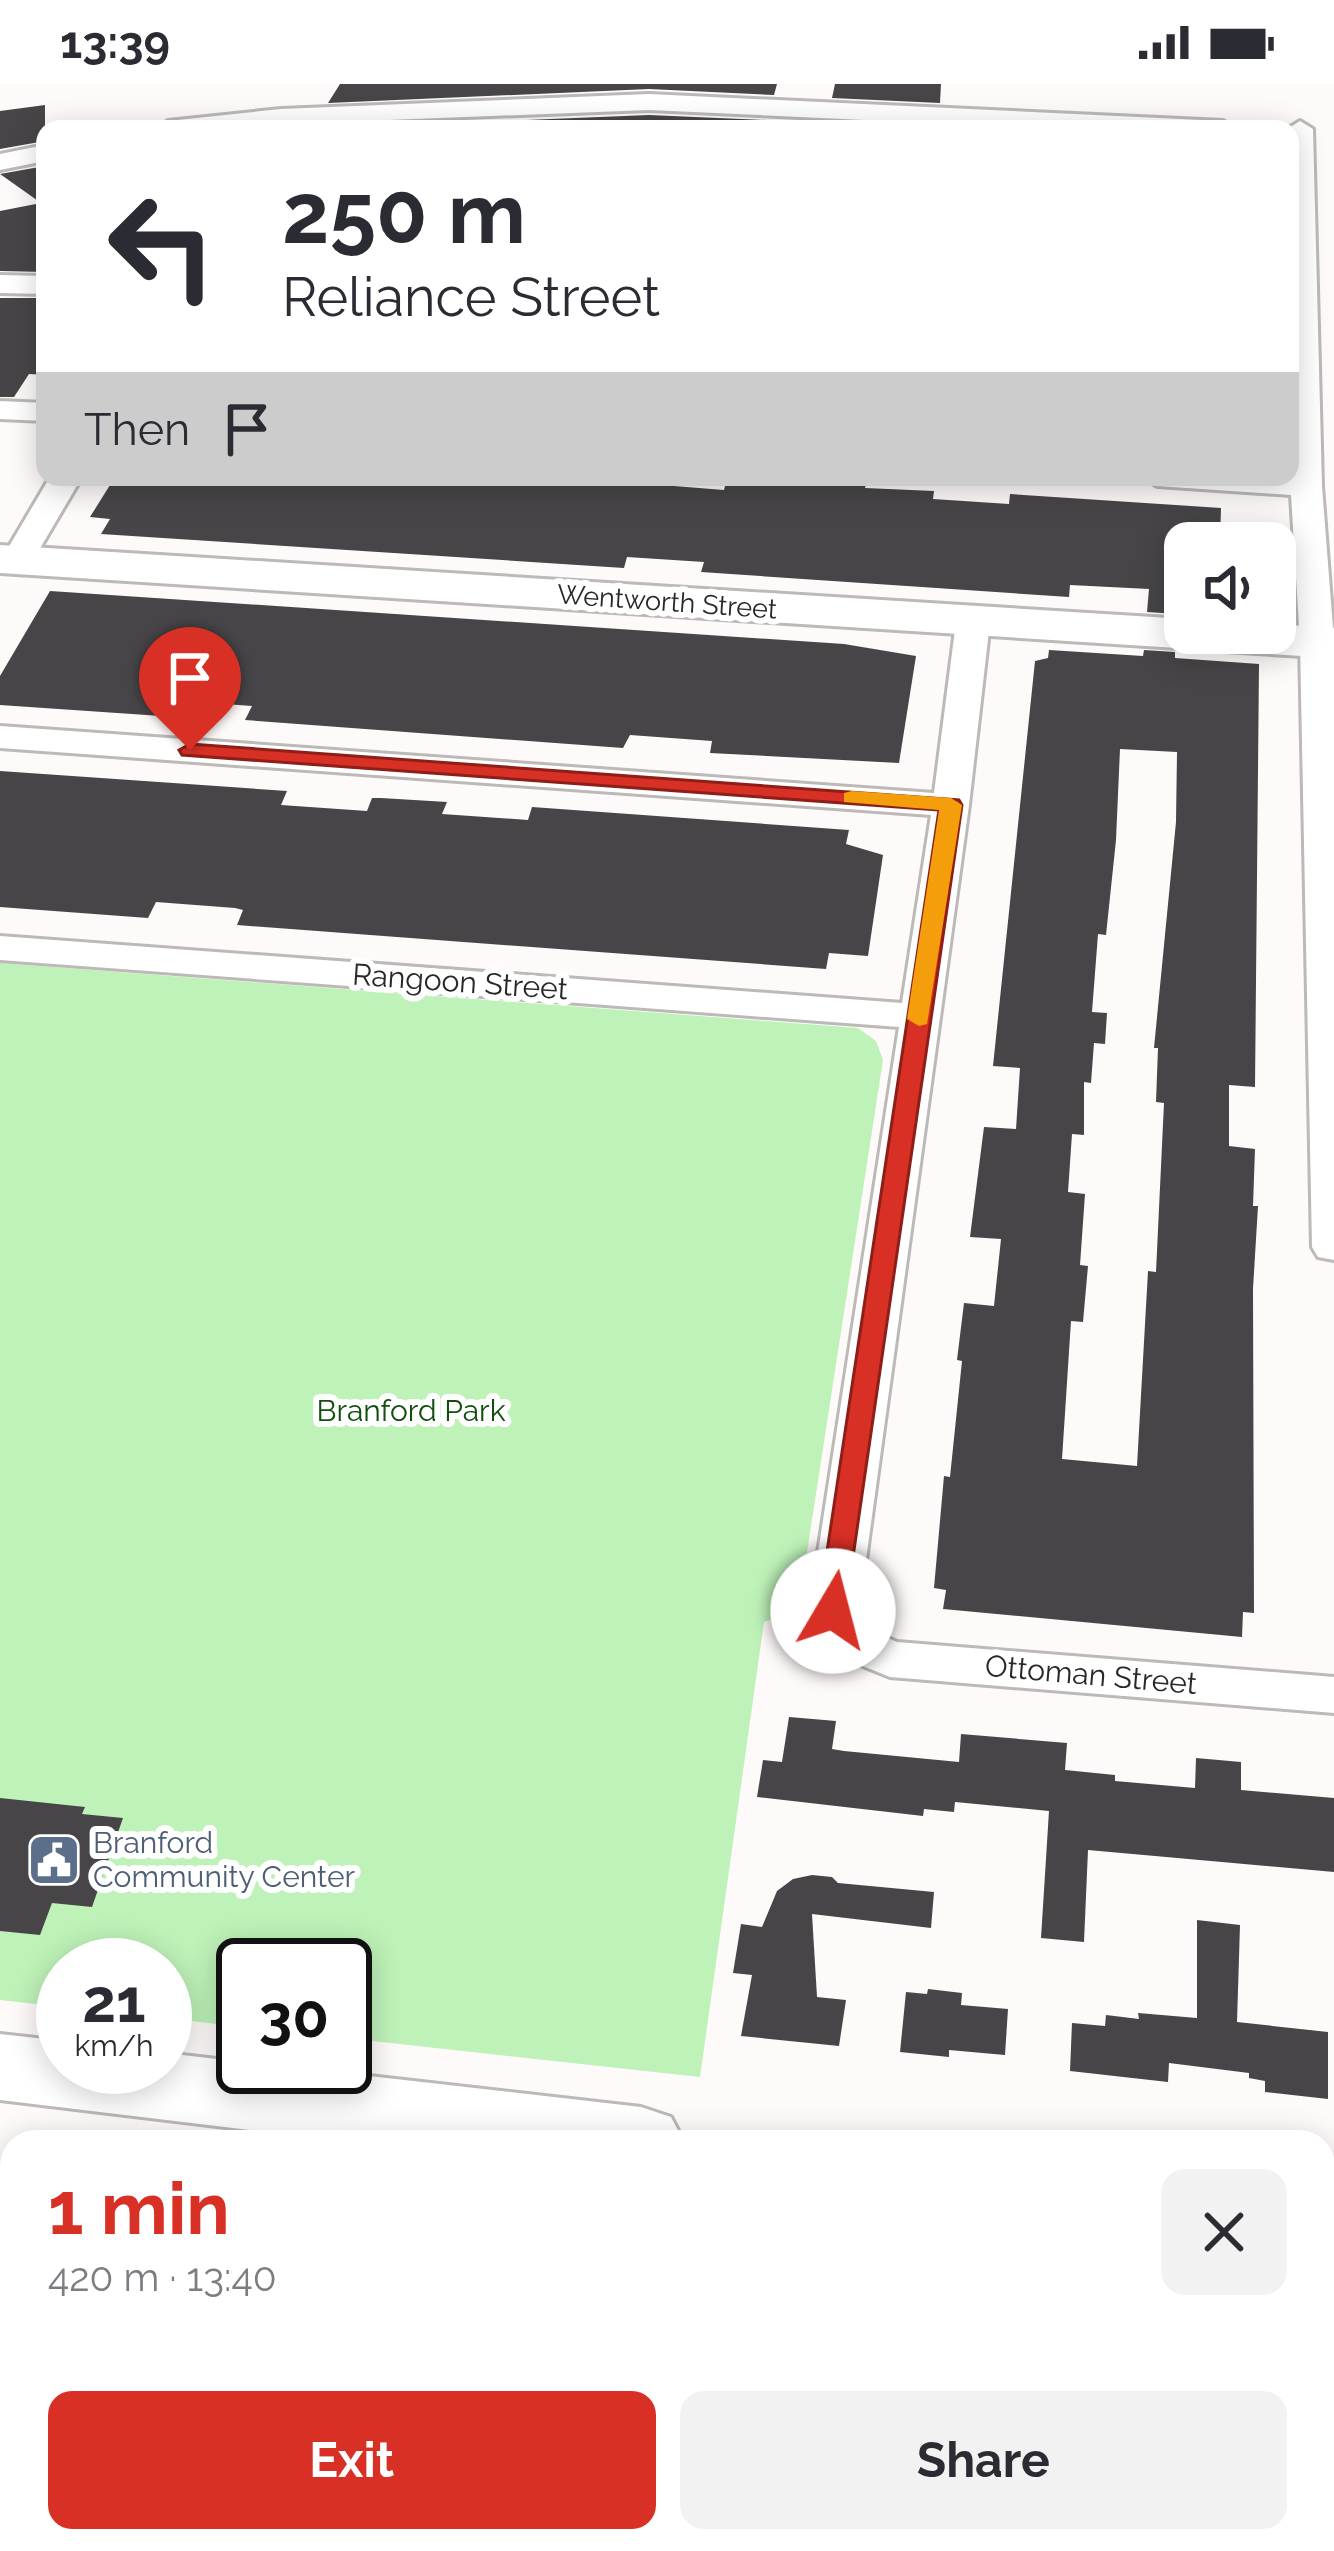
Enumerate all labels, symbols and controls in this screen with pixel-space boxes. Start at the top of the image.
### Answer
text: 13:39 [60,16,170,69]
text: 250 m [282,164,526,263]
icon: left [84,168,240,324]
text: Reliance Street [282,265,660,329]
icon: arrive [214,396,280,462]
text: Then [84,403,190,456]
map controls [1164,522,1296,654]
button: sound [1164,522,1296,654]
street label: Wentworth Street [556,578,778,625]
pin [139,627,241,750]
icon: arrive [157,645,223,711]
street label: Rangoon Street [351,957,569,1006]
park label: Branford Park [316,1393,506,1428]
position arrow [770,1548,896,1674]
street label: Ottoman Street [984,1648,1198,1701]
place label: Branford Community Center [93,1825,355,1894]
public building icon: Branford Community Center [26,1832,82,1888]
speed limit sign: 30 [216,1938,372,2094]
text: 21 [82,1966,146,2036]
text: km/h [74,2028,154,2063]
text: 1 min [48,2166,230,2251]
button: close [1161,2169,1287,2295]
text: 420 m · 13:40 [48,2254,277,2300]
button: Exit [48,2391,656,2529]
button: Share [680,2391,1287,2529]

